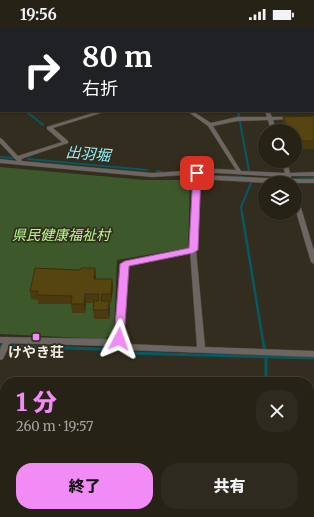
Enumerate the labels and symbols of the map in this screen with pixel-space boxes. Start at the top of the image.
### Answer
water label: 出羽堀 [65,142,113,165]
pin [180,156,214,190]
park label: 県民健康福祉村 [12,226,112,244]
position arrow [98,318,140,360]
marker: けやき荘 [31,332,41,342]
place label: けやき荘 [8,343,64,361]

